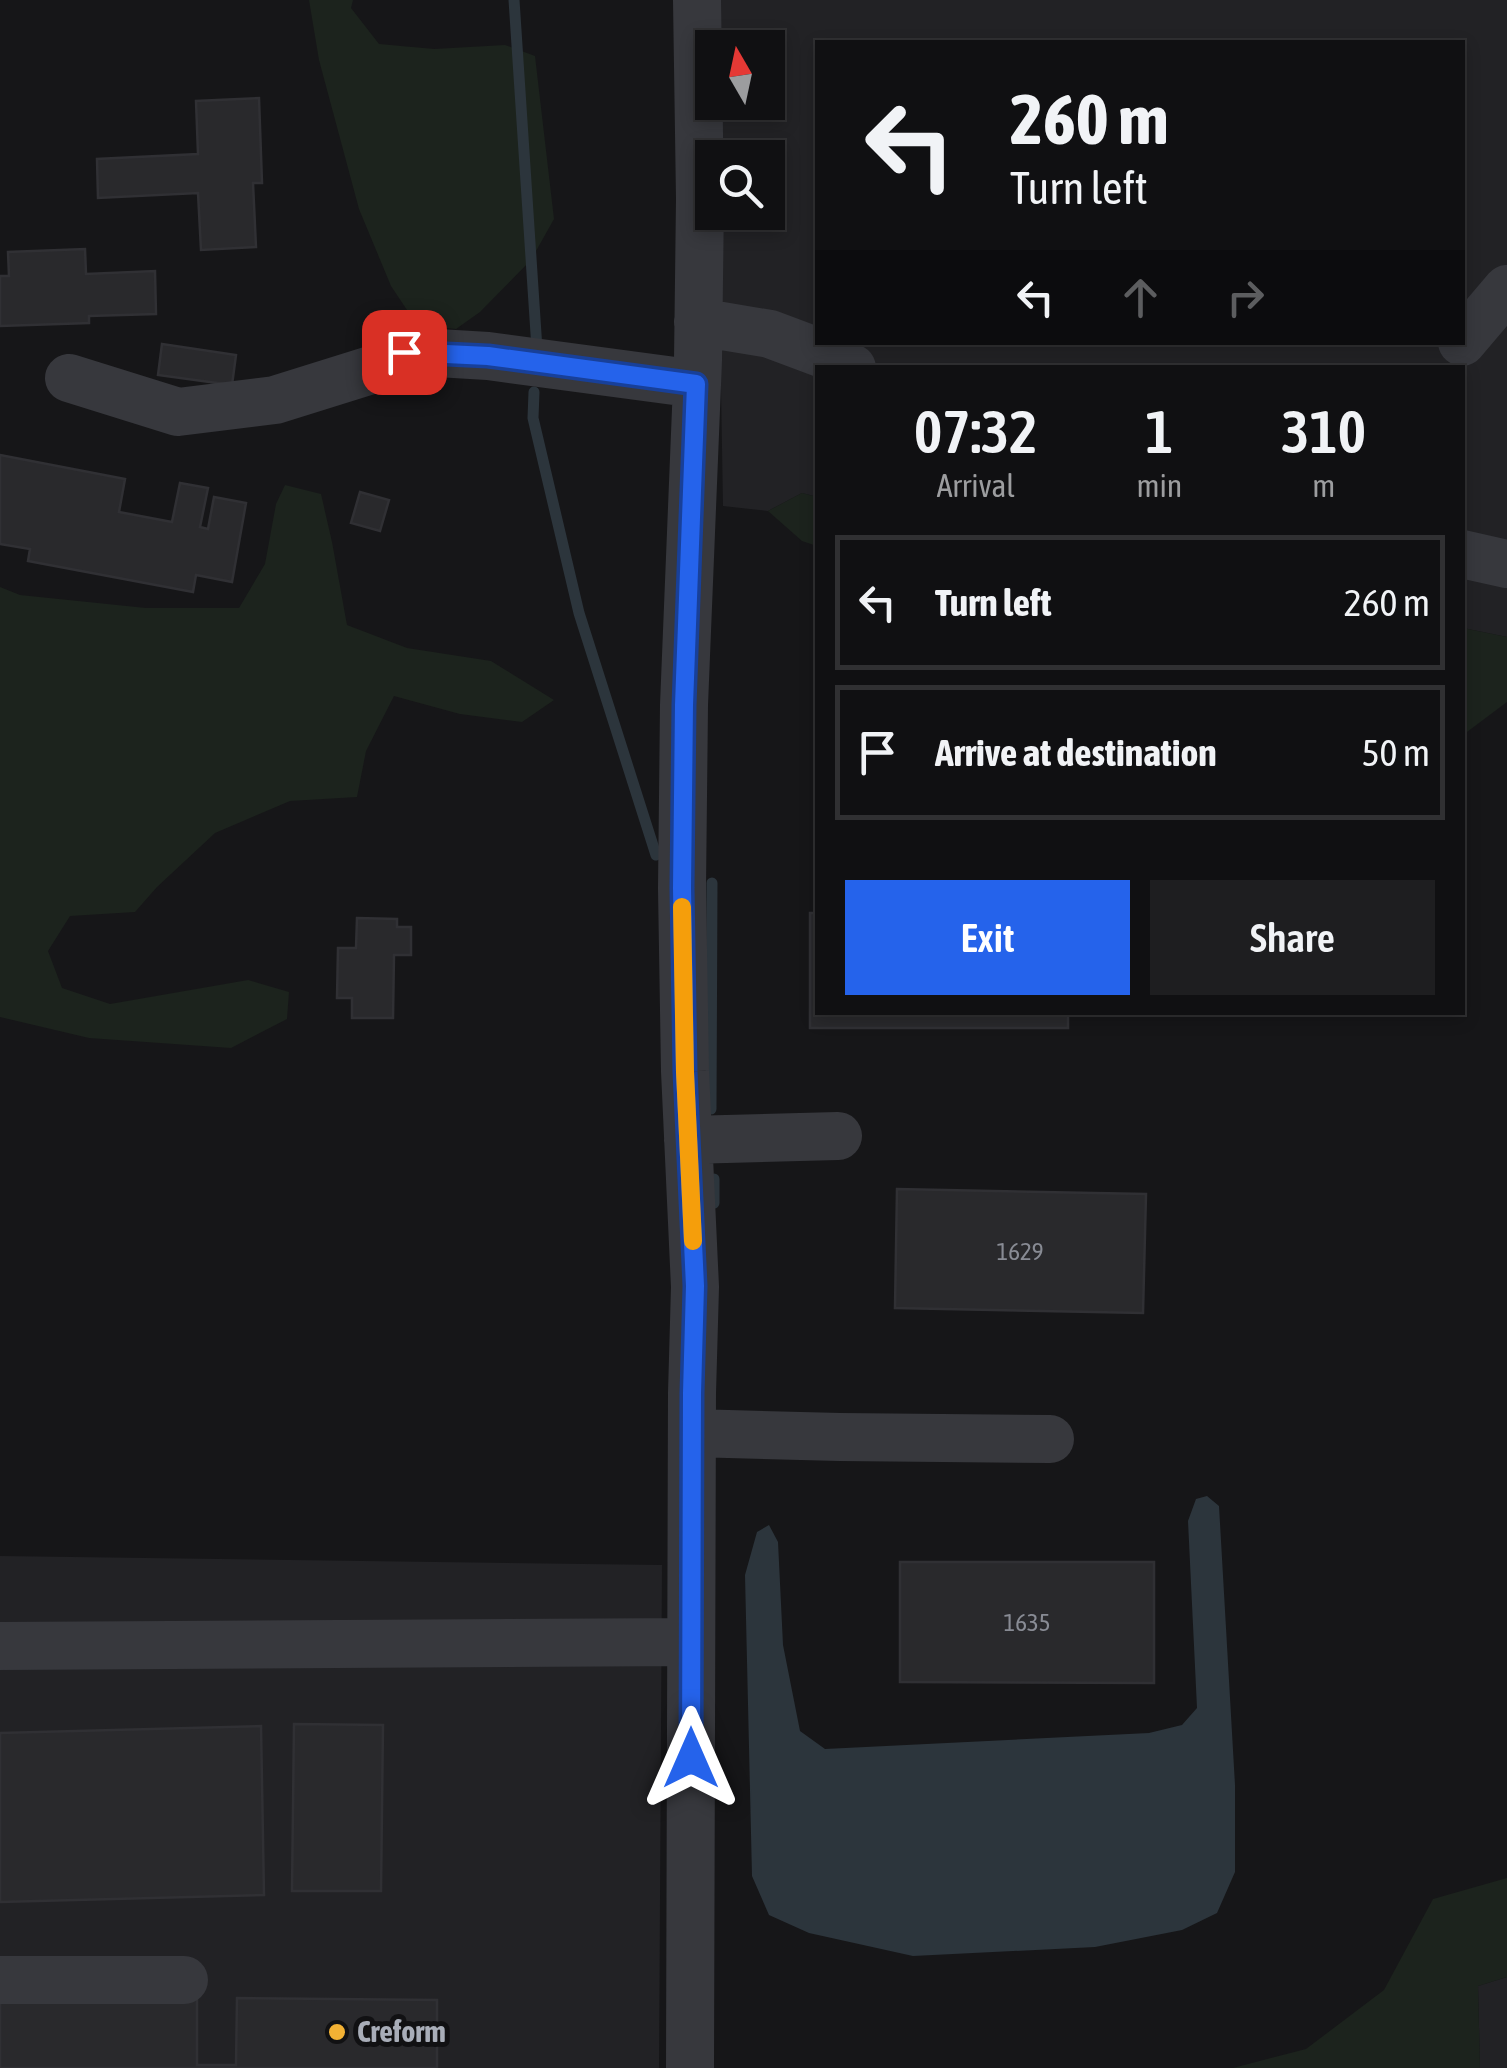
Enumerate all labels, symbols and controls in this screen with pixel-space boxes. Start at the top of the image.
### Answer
north arrow [695,30,785,120]
map controls [695,30,785,230]
text: 260 m [1010,79,1169,159]
icon: left [845,80,975,210]
button: search [695,140,785,230]
text: Turn left [1010,162,1148,214]
icon: left [1008,270,1063,325]
icon: ahead [1113,270,1168,325]
icon: right [1218,270,1273,325]
pin [362,310,447,395]
icon: arrive [377,325,432,380]
text: 07:32 [914,397,1037,466]
text: 1 [1145,397,1174,466]
text: 310 [1281,397,1366,466]
text: Arrival [937,467,1015,504]
text: min [1136,467,1182,504]
text: m [1312,467,1335,504]
icon: left [850,575,905,630]
text: Turn left [935,581,1051,624]
text: 260 m [1344,581,1430,624]
icon: arrive [850,725,905,780]
text: Arrive at destination [935,731,1217,774]
text: 50 m [1362,731,1430,774]
button: Exit [845,880,1130,995]
button: Share [1150,880,1435,995]
house number: 1629 [996,1237,1044,1265]
house number: 1635 [1003,1608,1051,1636]
position arrow [639,1706,743,1810]
place label: Creform [357,2014,446,2048]
marker: Creform [326,2021,348,2043]

